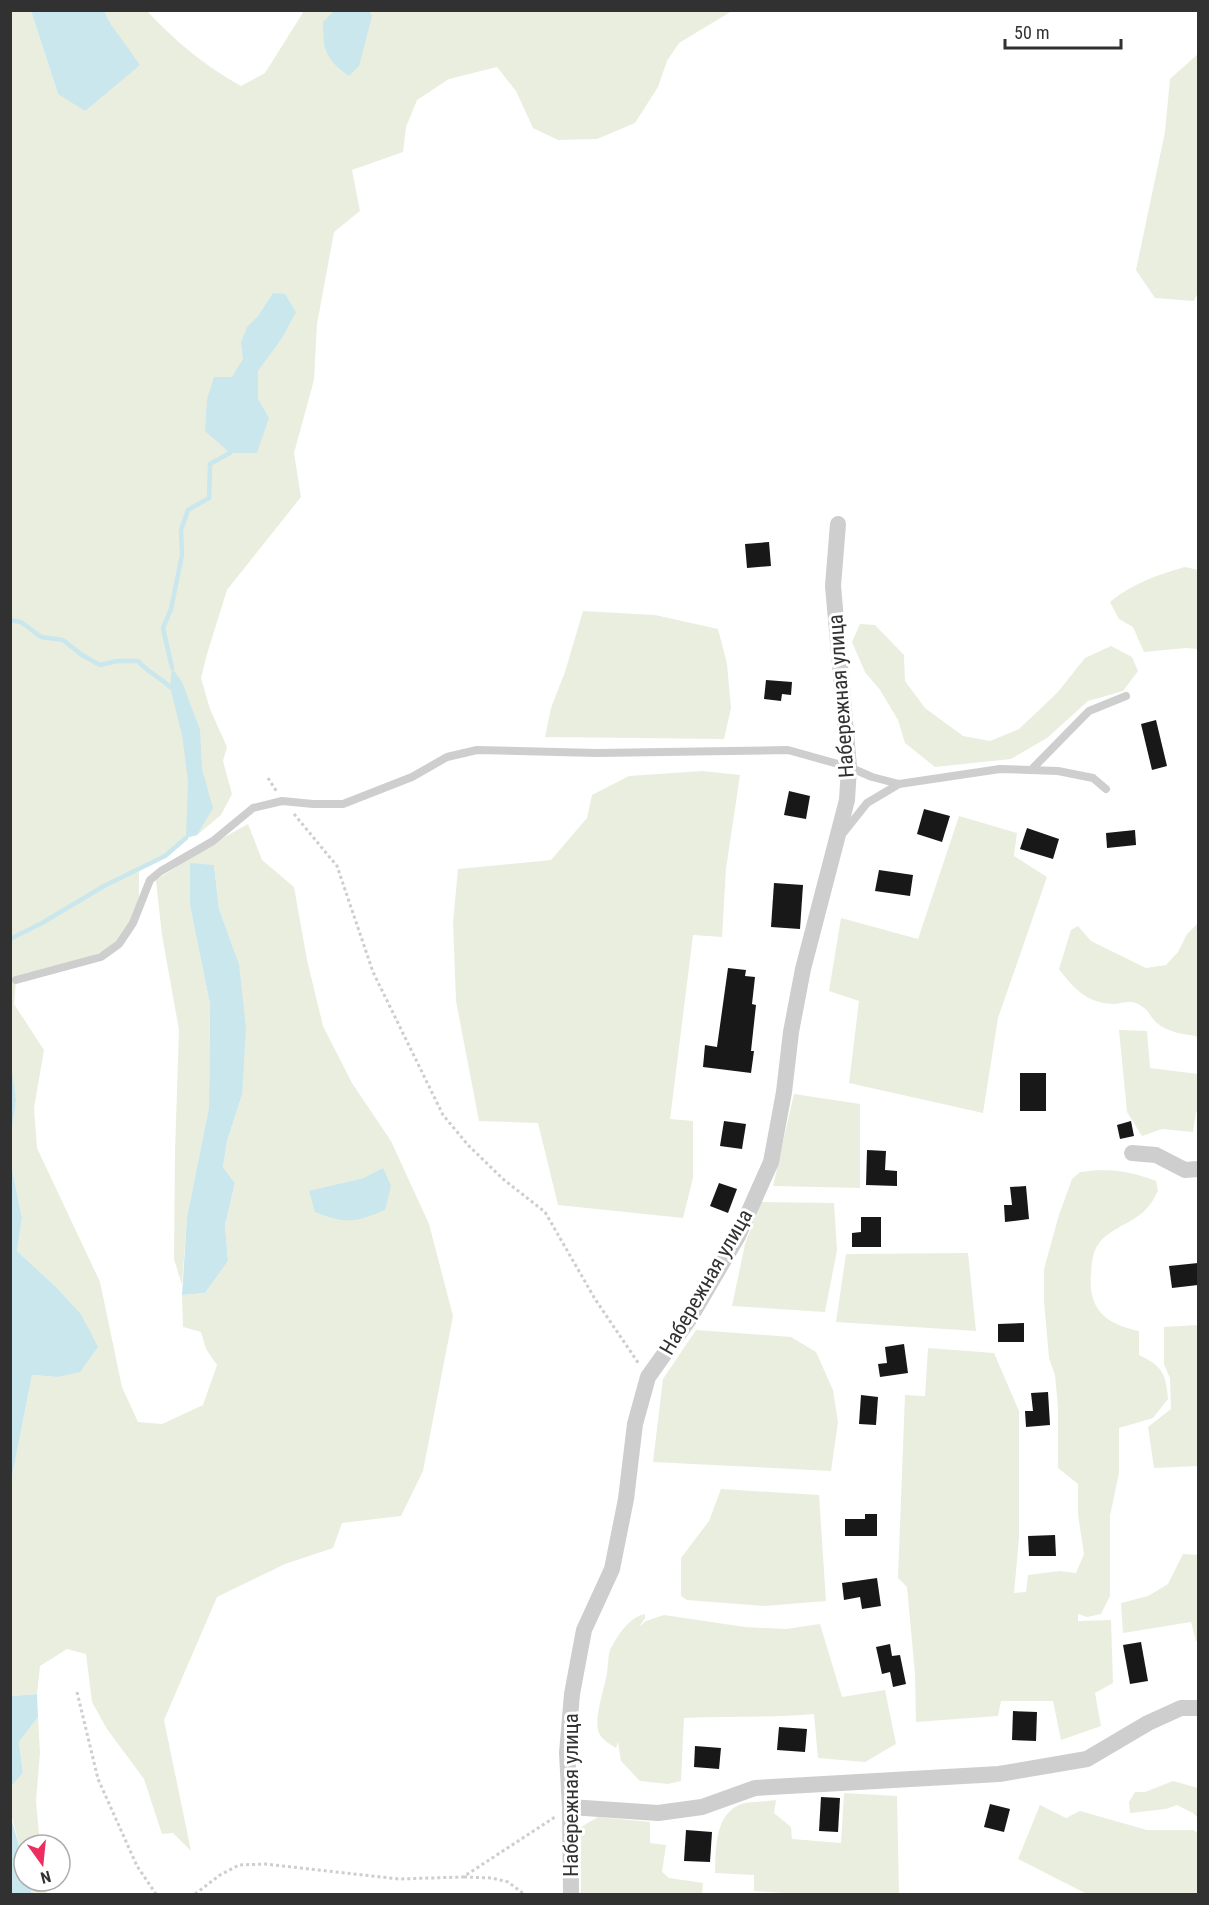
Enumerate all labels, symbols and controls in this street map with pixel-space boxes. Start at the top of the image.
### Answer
scale bar [1005,12,1120,50]
text: 50 m [1014,22,1049,43]
street label: Набережная улица [823,613,859,779]
street label: Набережная улица [655,1205,757,1359]
street label: Набережная улица [559,1713,583,1877]
north arrow [12,1833,72,1893]
text: N [39,1867,53,1887]

